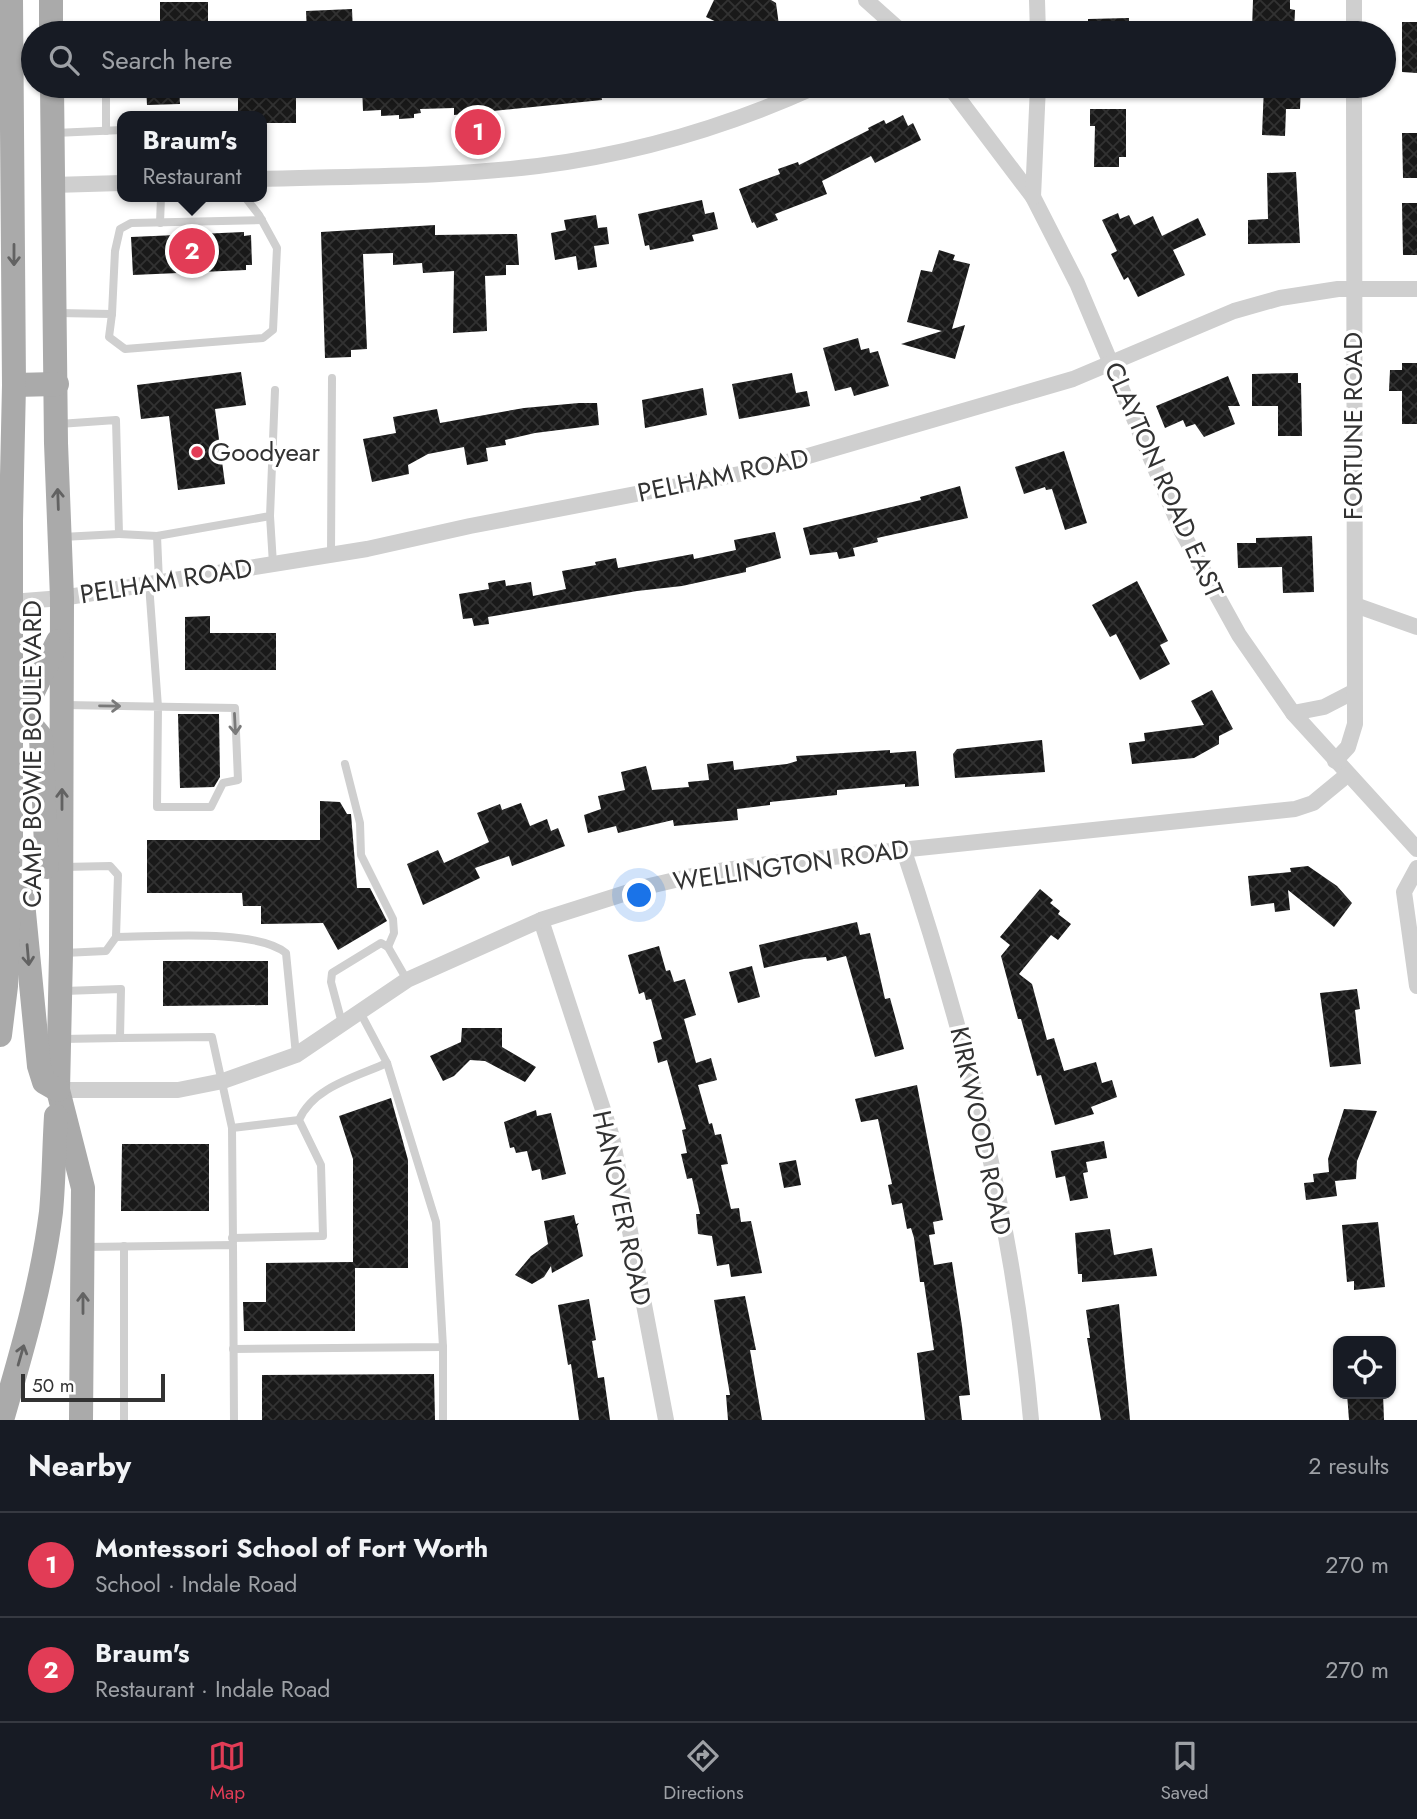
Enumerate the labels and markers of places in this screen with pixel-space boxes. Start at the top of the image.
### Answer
pin: 1 [455,106,501,158]
pin: 2 [169,225,215,277]
place label: Goodyear [211,433,320,471]
marker: Goodyear [189,444,205,460]

